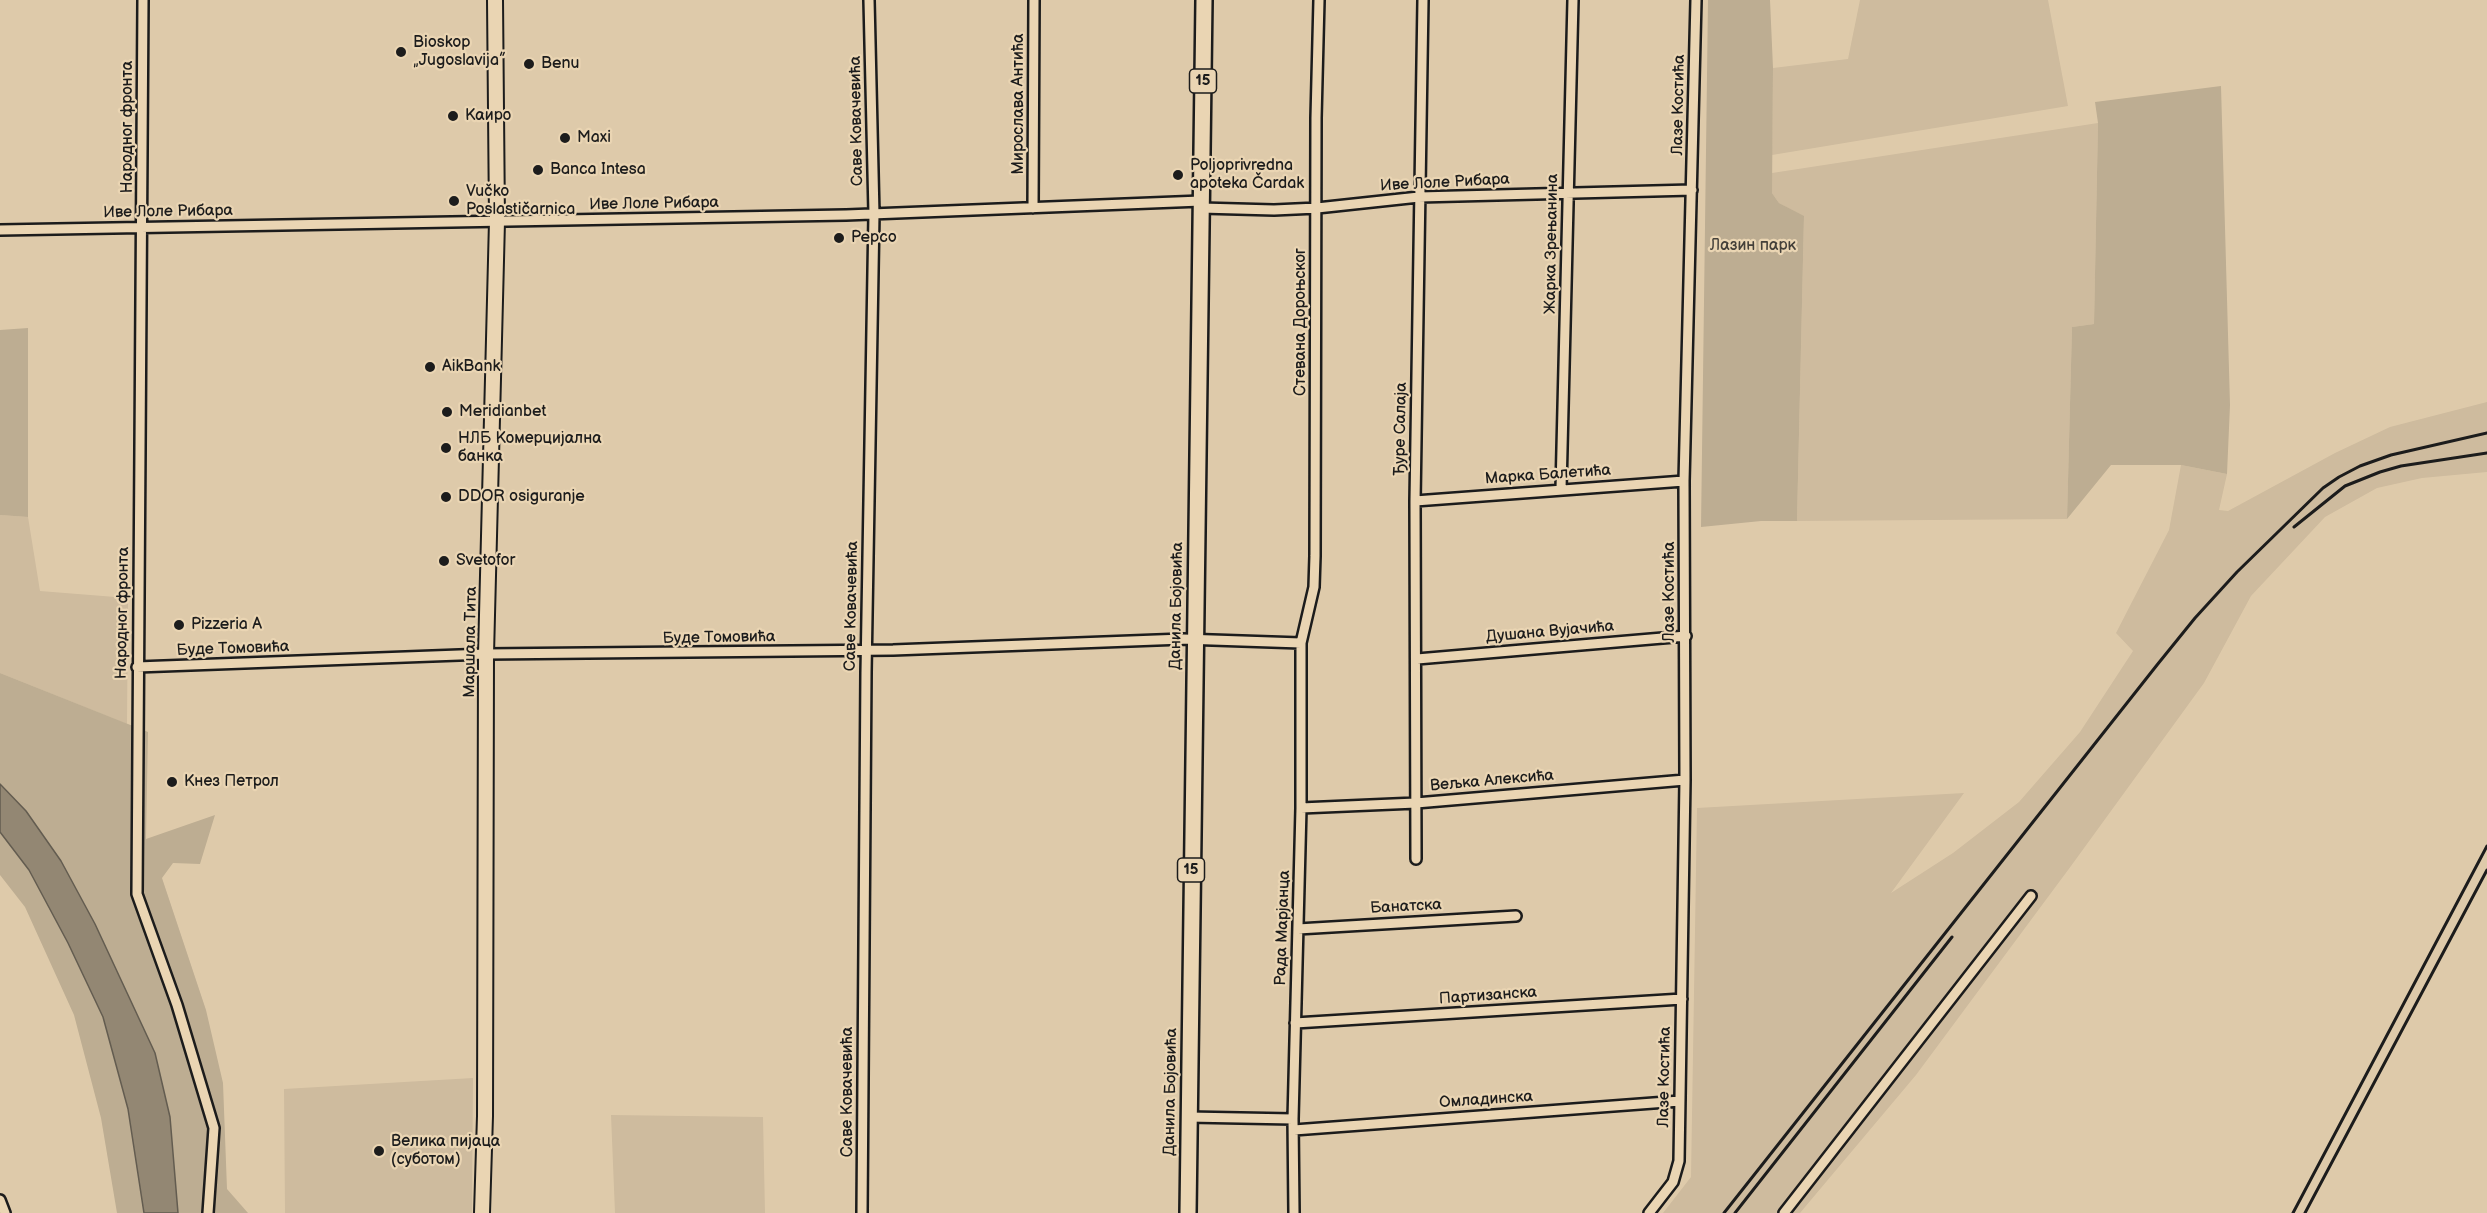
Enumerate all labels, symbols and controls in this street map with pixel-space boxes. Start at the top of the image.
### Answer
place label: Bioskop „Jugoslavija” [413,33,506,71]
street label: Мирослава Антића [1009,34,1029,174]
marker: Bioskop „Jugoslavija” [394,45,408,59]
place label: Benu [541,54,579,74]
street label: Лазе Костића [1669,54,1689,156]
street label: Саве Ковачевића [846,56,868,186]
marker: Benu [522,57,536,71]
street label: Народног фронта [118,61,138,193]
road number: 15 [1190,69,1216,93]
place label: Каиро [465,106,511,126]
marker: Каиро [446,109,460,123]
place label: Maxi [577,128,611,148]
marker: Maxi [558,131,572,145]
place label: Poljoprivredna apoteka Čardak [1190,156,1304,194]
place label: Banca Intesa [550,160,646,180]
marker: Banca Intesa [531,163,545,177]
marker: Poljoprivredna apoteka Čardak [1171,168,1185,182]
street label: Иве Лоле Рибара [1380,170,1510,196]
street label: Жарка Зрењанина [1541,174,1563,314]
place label: Vučko Poslastičarnica [466,182,575,220]
street label: Иве Лоле Рибара [589,193,719,215]
marker: Vučko Poslastičarnica [447,194,461,208]
street label: Иве Лоле Рибара [103,201,233,223]
place label: Pepco [851,228,897,248]
marker: Pepco [832,231,846,245]
park label: Лазин парк [1710,236,1796,256]
street label: Стевана Дороњског [1291,248,1311,396]
place label: AikBank [442,357,500,377]
marker: AikBank [423,360,437,374]
street label: Ђуре Салаја [1391,382,1411,476]
place label: Meridianbet [459,402,546,422]
marker: Meridianbet [440,405,454,419]
place label: НЛБ Комерцијална банка [458,429,602,467]
marker: НЛБ Комерцијална банка [439,441,453,455]
street label: Марка Балетића [1484,461,1612,489]
place label: DDOR osiguranje [458,487,585,507]
marker: DDOR osiguranje [439,490,453,504]
street label: Саве Ковачевића [841,541,863,671]
street label: Данила Бојовића [1166,542,1188,670]
street label: Лазе Костића [1660,542,1680,642]
street label: Народног фронта [112,547,134,679]
place label: Svetofor [456,551,515,571]
marker: Svetofor [437,554,451,568]
street label: Маршала Тита [460,586,482,698]
place label: Pizzeria A [191,615,262,635]
street label: Душана Вујачића [1485,617,1615,647]
marker: Pizzeria A [172,618,186,632]
street label: Буде Томовића [662,627,776,649]
street label: Буде Томовића [176,637,290,661]
street label: Вељка Алексића [1429,766,1555,796]
place label: Кнез Петрол [184,772,279,792]
marker: Кнез Петрол [165,775,179,789]
road number: 15 [1178,858,1204,882]
street label: Рада Марјанца [1271,870,1295,986]
street label: Банатска [1370,896,1442,918]
street label: Партизанска [1438,983,1538,1009]
street label: Лазе Костића [1655,1026,1675,1128]
street label: Саве Ковачевића [838,1027,858,1157]
street label: Данила Бојовића [1160,1028,1182,1156]
street label: Омладинска [1439,1087,1533,1113]
place label: Велика пијаца (суботом) [391,1132,500,1170]
marker: Велика пијаца (суботом) [372,1144,386,1158]

